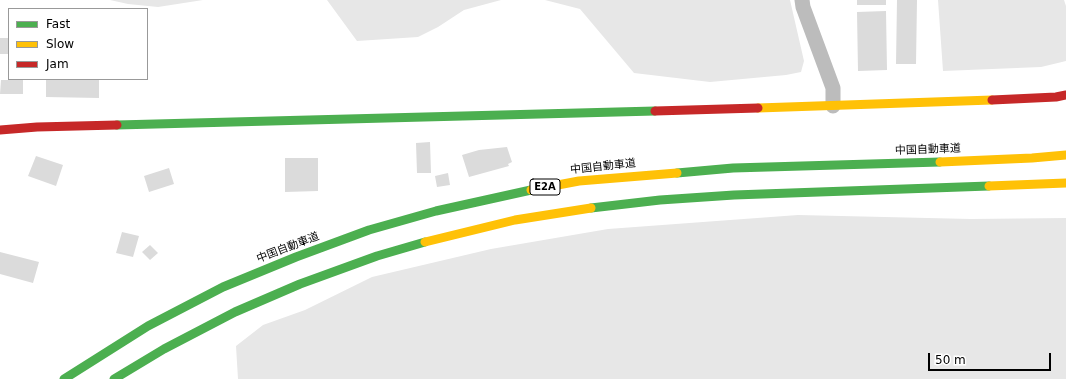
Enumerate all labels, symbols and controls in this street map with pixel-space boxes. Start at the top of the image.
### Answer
legend [8,8,148,80]
text: Fast [46,17,70,31]
text: Slow [46,37,74,51]
text: Jam [46,57,69,71]
street label: 中国自動車道 [895,142,961,158]
street label: 中国自動車道 [569,157,637,177]
road number: E2A [530,179,560,195]
street label: 中国自動車道 [255,230,321,266]
scale bar [930,345,1053,371]
text: 50 m [935,353,966,367]

